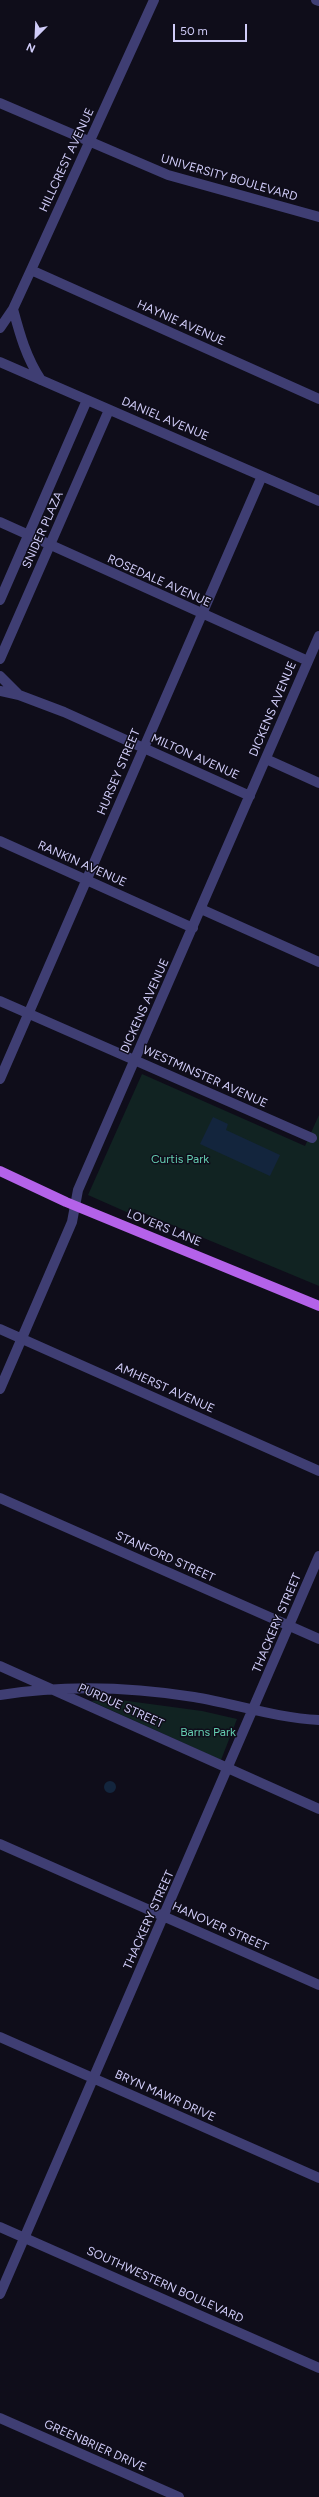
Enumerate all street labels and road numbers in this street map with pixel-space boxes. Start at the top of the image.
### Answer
street label: HILLCREST AVENUE [37,106,97,214]
street label: UNIVERSITY BOULEVARD [159,152,299,204]
street label: HAYNIE AVENUE [135,297,227,349]
street label: DANIEL AVENUE [119,394,211,444]
street label: SNIDER PLAZA [20,489,66,571]
street label: ROSEDALE AVENUE [105,552,213,610]
street label: DICKENS AVENUE [246,659,300,759]
street label: HURSEY STREET [94,727,144,817]
street label: MILTON AVENUE [149,731,241,783]
street label: RANKIN AVENUE [35,838,129,890]
street label: DICKENS AVENUE [118,956,172,1056]
street label: WESTMINSTER AVENUE [141,1043,269,1111]
street label: LOVERS LANE [125,1206,203,1250]
street label: AMHERST AVENUE [113,1360,217,1416]
street label: STANFORD STREET [113,1529,217,1585]
street label: THACKERY STREET [250,1571,304,1675]
street label: PURDUE STREET [76,1681,166,1731]
street label: THACKERY STREET [121,1868,177,1972]
street label: HANOVER STREET [170,1899,270,1955]
street label: BRYN MAWR DRIVE [112,2067,218,2125]
street label: SOUTHWESTERN BOULEVARD [84,2244,246,2326]
street label: GREENBRIER DRIVE [42,2417,148,2475]

